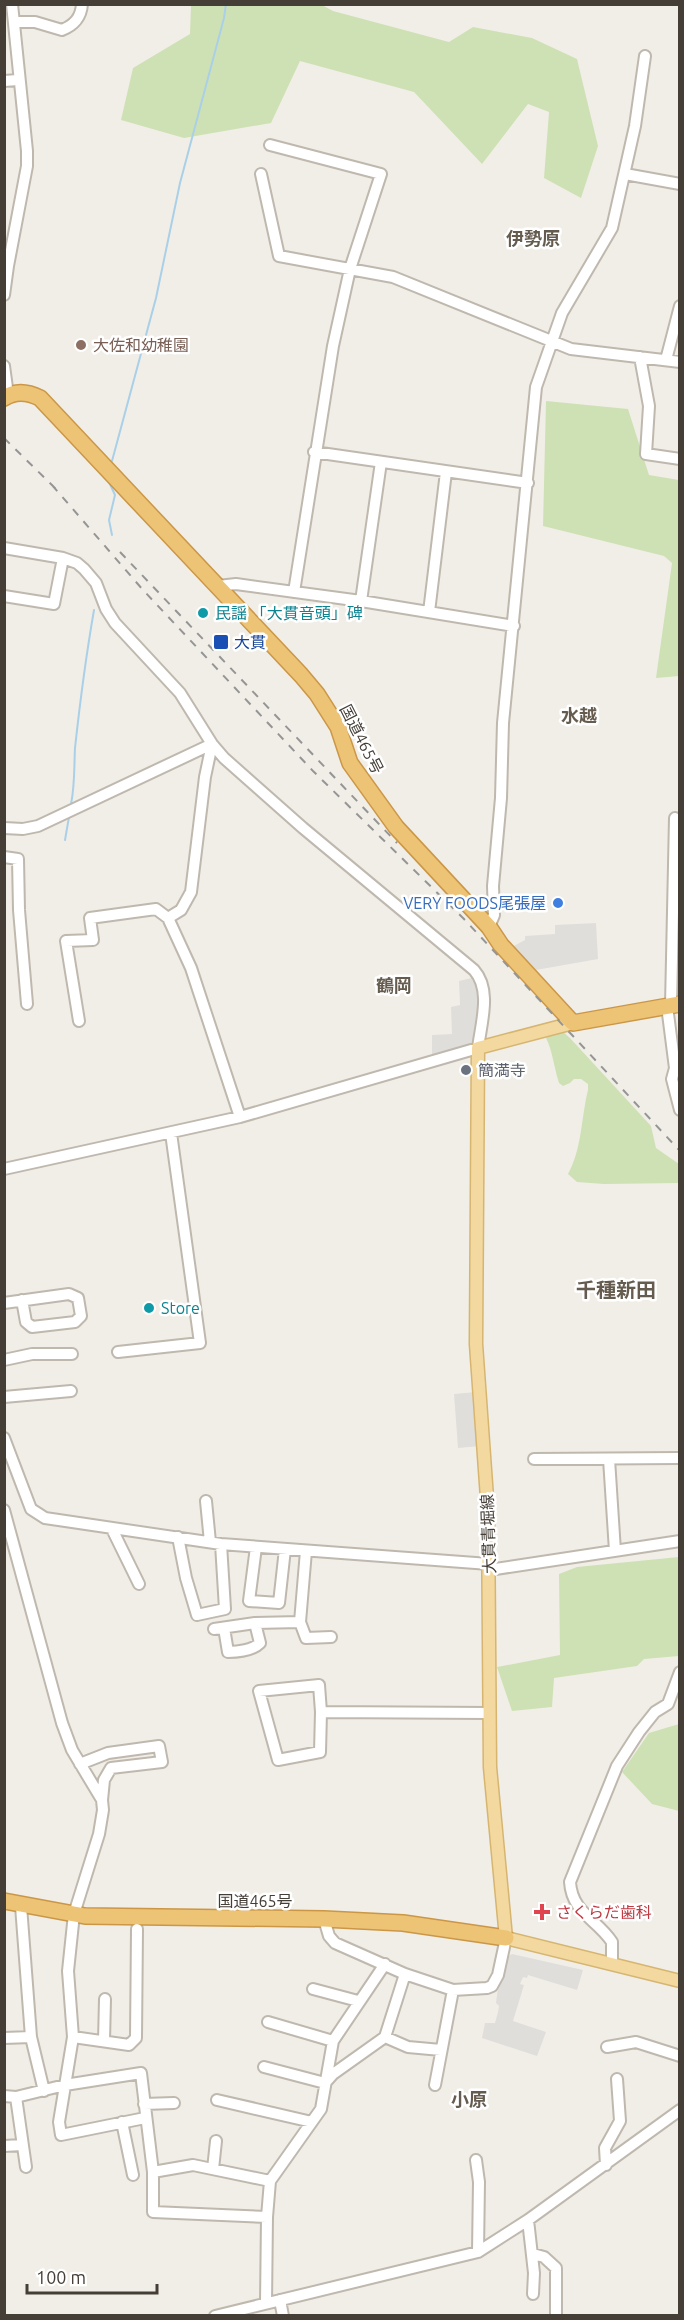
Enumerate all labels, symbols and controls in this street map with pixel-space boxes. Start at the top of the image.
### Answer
district label: 伊勢原 [506,228,560,248]
place label: 大佐和幼稚園 [93,336,189,354]
marker: 大佐和幼稚園 [74,338,88,352]
place label: 民謡 「大貫音頭」碑 [215,604,363,622]
marker: 民謡 「大貫音頭」碑 [196,606,210,620]
marker: 大貫 [212,633,230,651]
place label: 大貫 [234,633,266,651]
street label: 国道465号 [337,701,387,777]
district label: 水越 [561,705,597,725]
place label: VERY FOODS尾張屋 [403,894,546,912]
marker: VERY FOODS尾張屋 [551,896,565,910]
district label: 鶴岡 [376,975,412,995]
place label: 簡満寺 [478,1061,526,1079]
marker: 簡満寺 [459,1063,473,1077]
district label: 千種新田 [576,1278,656,1301]
place label: Store [161,1299,200,1317]
marker: Store [142,1301,156,1315]
street label: 大貫青堀線 [478,1494,498,1574]
street label: 国道465号 [217,1892,293,1910]
marker: さくらだ歯科 [533,1903,551,1921]
place label: さくらだ歯科 [556,1903,652,1921]
district label: 小原 [451,2089,487,2109]
scale bar [27,2257,158,2295]
text: 100 m [36,2267,86,2287]

